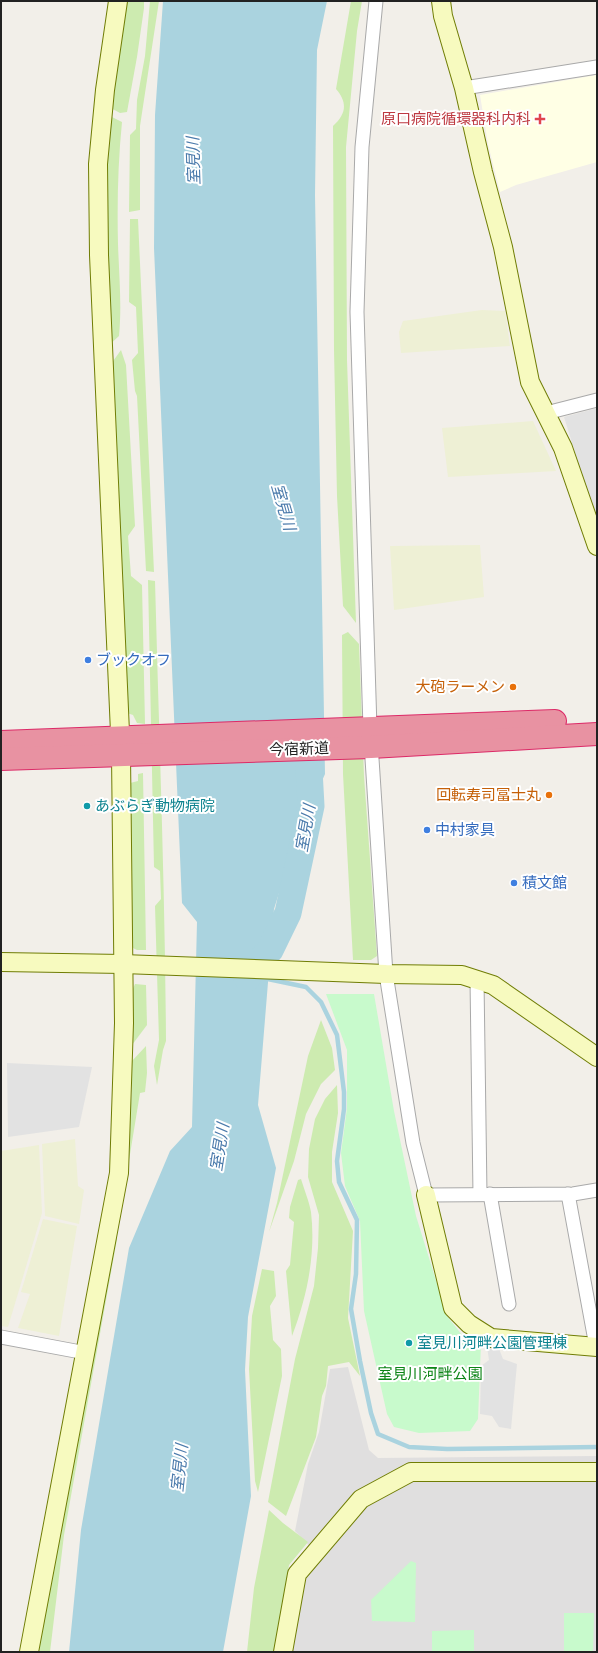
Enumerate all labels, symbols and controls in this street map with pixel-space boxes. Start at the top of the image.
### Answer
place label: 原口病院循環器科内科 [381,109,531,128]
marker: 原口病院循環器科内科 [534,113,546,125]
water label: 室見川 [182,135,205,185]
water label: 室見川 [267,481,301,535]
place label: ブックオフ [96,650,171,669]
marker: ブックオフ [83,655,93,665]
place label: 大砲ラーメン [416,677,505,696]
marker: 大砲ラーメン [508,682,518,692]
street label: 今宿新道 [269,738,329,759]
place label: 回転寿司冨士丸 [436,785,541,804]
marker: 回転寿司冨士丸 [544,790,554,800]
place label: あぶらぎ動物病院 [95,796,215,815]
marker: あぶらぎ動物病院 [82,801,92,811]
water label: 室見川 [291,801,320,854]
place label: 中村家具 [435,820,495,839]
marker: 中村家具 [422,825,432,835]
place label: 積文館 [522,873,567,892]
marker: 積文館 [509,878,519,888]
water label: 室見川 [205,1120,234,1172]
place label: 室見川河畔公園管理棟 [417,1333,567,1352]
marker: 室見川河畔公園管理棟 [404,1338,414,1348]
park label: 室見川河畔公園 [377,1364,483,1383]
water label: 室見川 [167,1441,193,1493]

